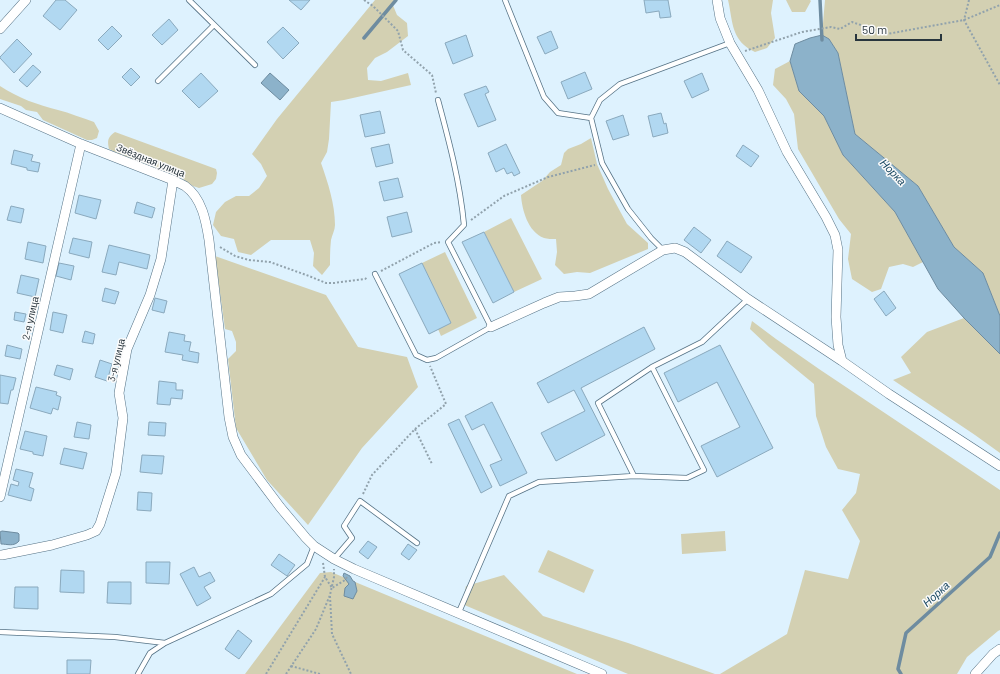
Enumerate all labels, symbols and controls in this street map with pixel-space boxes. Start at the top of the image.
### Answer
scale bar [856,16,941,42]
text: 50 m [862,22,887,36]
street label: Звёздная улица [115,141,188,179]
water label: Норка [878,156,909,187]
street label: 2-я улица [19,295,41,341]
street label: 3-я улица [105,337,127,383]
water label: Норка [920,578,952,609]

